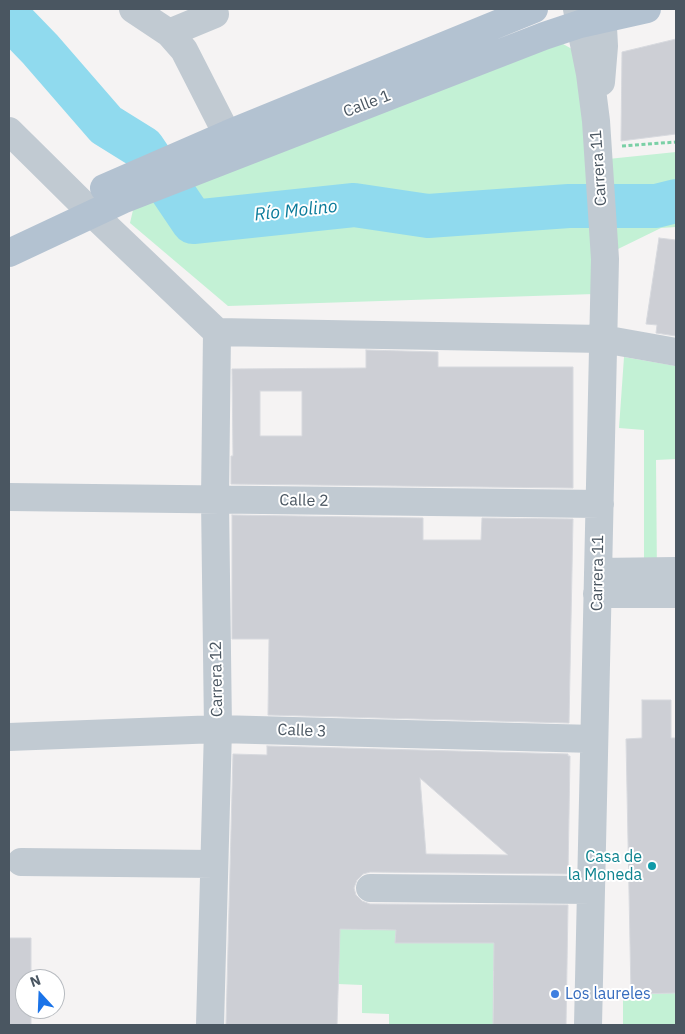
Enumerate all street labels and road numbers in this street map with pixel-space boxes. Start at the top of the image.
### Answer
street label: Calle 1 [341,86,393,122]
street label: Carrera 11 [587,129,611,207]
street label: Calle 2 [279,491,329,511]
street label: Carrera 11 [588,535,608,611]
street label: Carrera 12 [207,641,227,717]
street label: Calle 3 [277,721,327,741]

